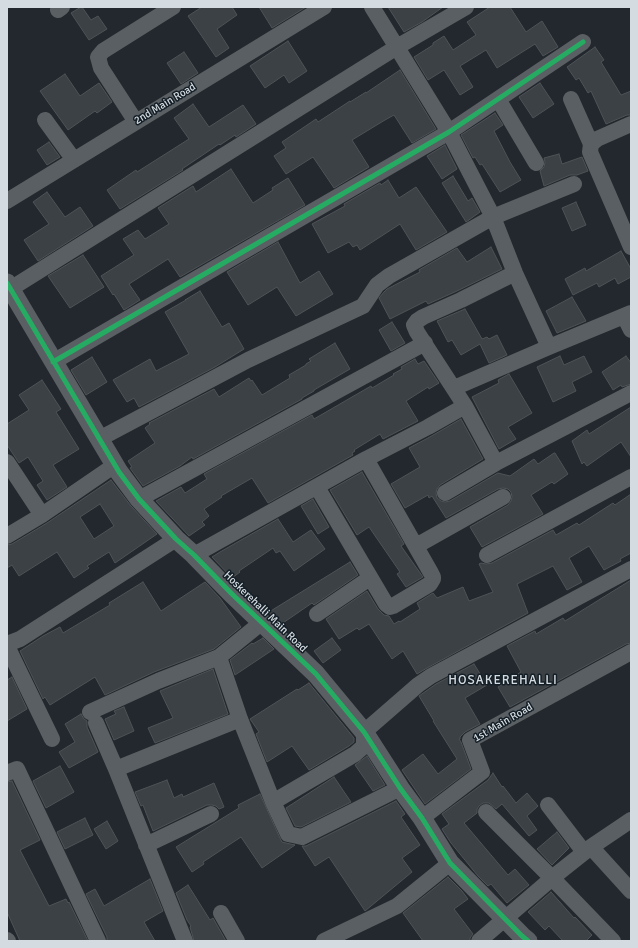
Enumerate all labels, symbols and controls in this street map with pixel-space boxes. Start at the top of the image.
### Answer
street label: 2nd Main Road [132,80,198,128]
street label: Hoskerehalli Main Road [221,569,309,655]
district label: HOSAKEREHALLI [448,673,558,689]
street label: 1st Main Road [471,701,535,745]

